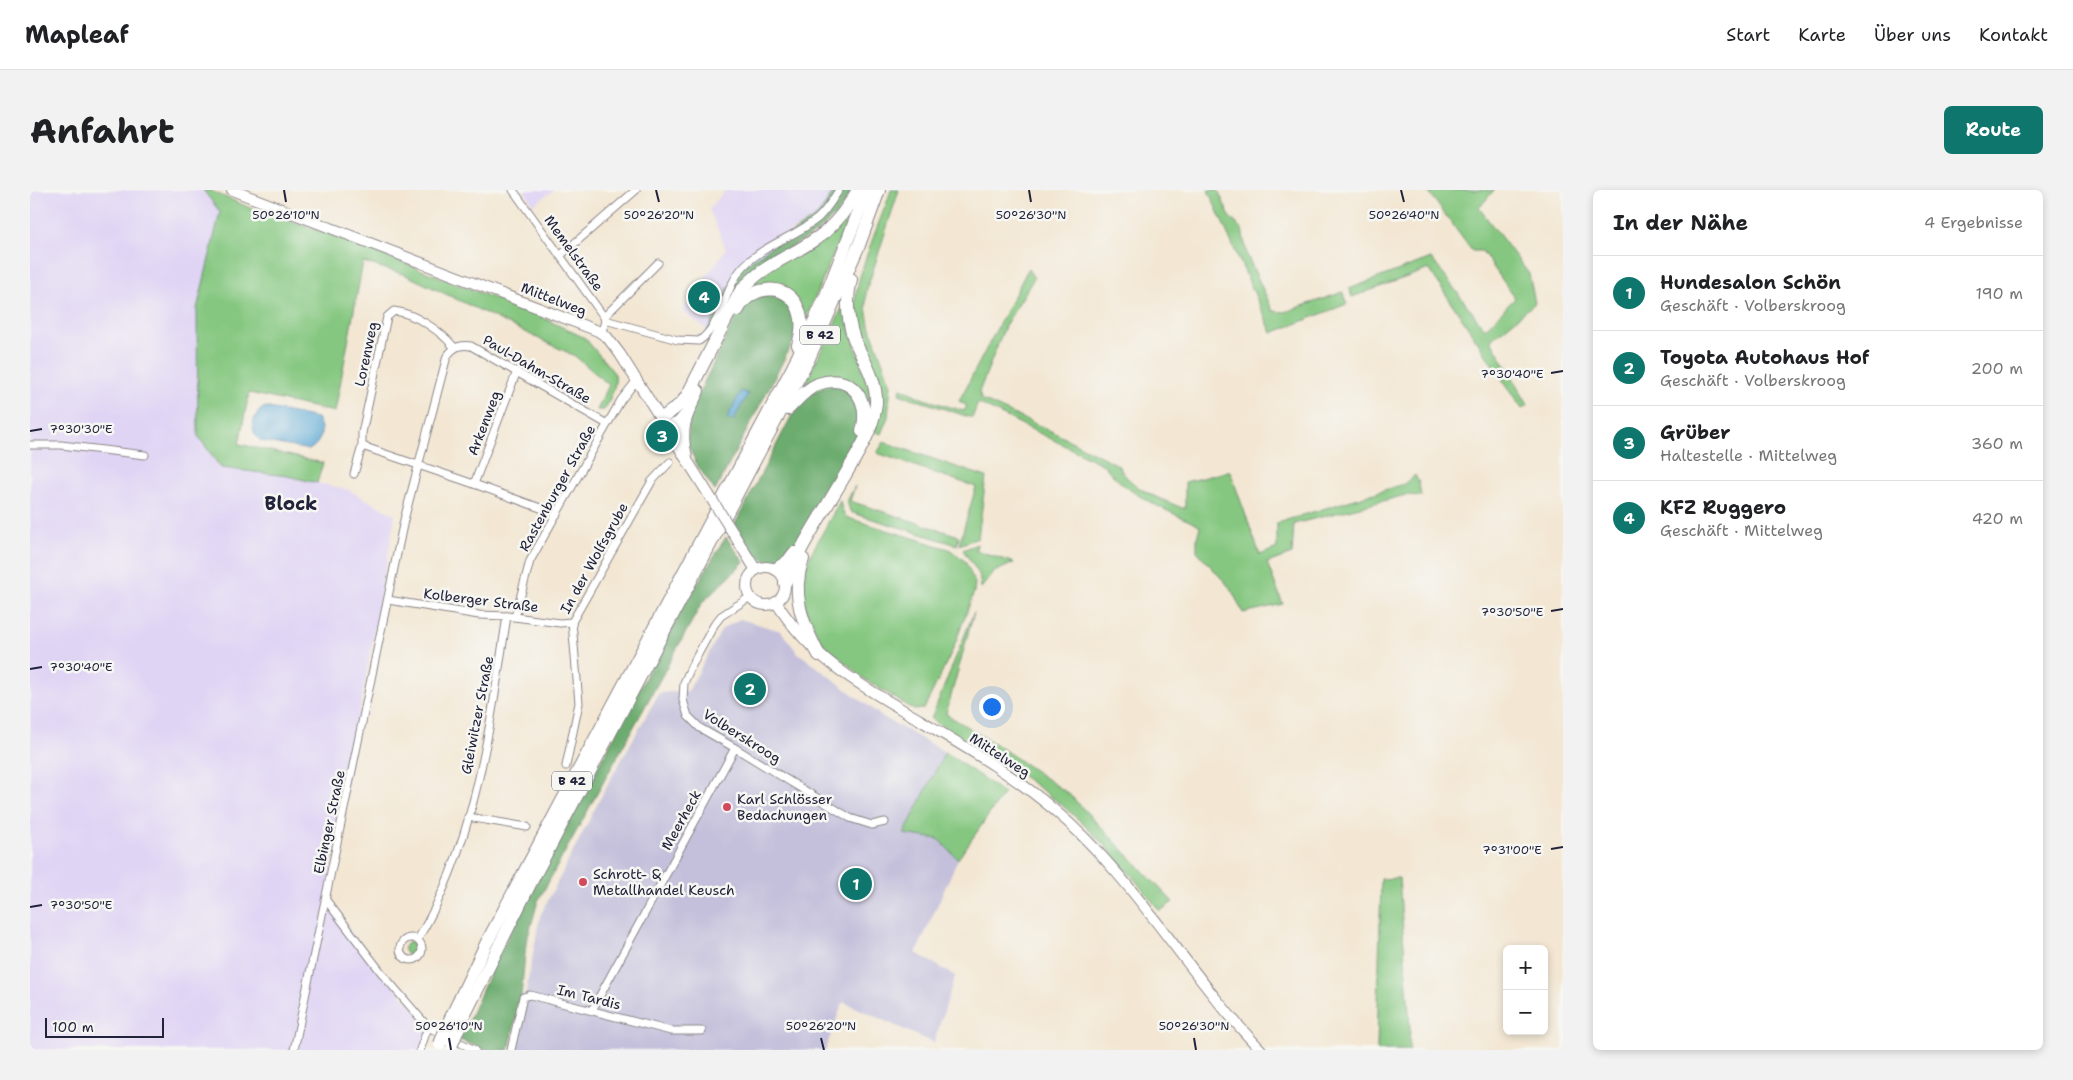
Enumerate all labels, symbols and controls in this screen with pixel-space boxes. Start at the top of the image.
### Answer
text: Mapleaf [25,19,129,51]
text: Start [1726,23,1770,47]
text: Karte [1798,23,1846,47]
text: Über uns [1874,23,1951,47]
text: Kontakt [1979,23,2048,47]
button: Route [1944,106,2043,154]
text: Anfahrt [30,107,174,154]
text: 50°26'10"N [252,207,320,223]
text: 50°26'20"N [624,207,694,223]
text: 50°26'30"N [996,207,1066,223]
text: 50°26'40"N [1369,207,1439,223]
text: In der Nähe [1613,209,1748,237]
street label: Memelstraße [540,212,608,294]
text: 4 Ergebnisse [1924,212,2023,233]
text: Hundesalon Schön [1660,270,1841,295]
street label: Mittelweg [519,278,589,320]
pin: 4 [688,278,720,316]
text: 1 [1625,283,1633,304]
text: 190 m [1976,283,2023,304]
text: Geschäft · Volberskroog [1660,295,1846,316]
street label: Lorenweg [350,320,382,388]
road number: B 42 [800,326,840,344]
street label: Paul-Dahm-Straße [480,331,594,407]
text: Toyota Autohaus Hof [1660,345,1870,370]
text: 2 [1623,358,1635,379]
text: 200 m [1971,358,2023,379]
text: 7°30'40"E [1481,366,1543,382]
text: Geschäft · Volberskroog [1660,370,1846,391]
street label: Arkenweg [463,388,505,458]
pin: 3 [646,417,678,455]
text: Grüber [1660,420,1730,445]
text: 7°30'30"E [49,421,113,437]
street label: Rastenburger Straße [515,422,599,554]
text: 3 [1623,433,1635,454]
text: 360 m [1971,433,2023,454]
text: Haltestelle · Mittelweg [1660,445,1837,466]
district label: Block [265,491,317,516]
text: KFZ Ruggero [1660,495,1786,520]
street label: In der Wolfsgrube [556,499,632,617]
text: 4 [1623,508,1635,529]
text: 420 m [1972,508,2023,529]
text: Geschäft · Mittelweg [1660,520,1823,541]
street label: Kolberger Straße [422,584,540,616]
text: 7°30'50"E [1481,604,1543,620]
street label: Gleiwitzer Straße [457,654,497,776]
text: 7°30'40"E [50,659,112,675]
pin: 2 [734,670,766,708]
your location [979,694,1005,720]
street label: Volberskroog [700,705,784,767]
street label: Mittelweg [966,729,1034,781]
street label: Elbinger Straße [309,768,349,876]
road number: B 42 [552,772,592,790]
street label: Meerheck [657,787,705,853]
place label: Karl Schlösser Bedachungen [737,790,833,824]
marker: Karl Schlösser Bedachungen [721,801,733,813]
text: 7°31'00"E [1482,842,1542,858]
place label: Schrott- & Metallhandel Keusch [593,865,735,899]
pin: 1 [840,865,872,903]
marker: Schrott- & Metallhandel Keusch [577,876,589,888]
text: 7°30'50"E [50,897,112,913]
map controls [1503,945,1548,1035]
button: + [1503,945,1548,990]
street label: Im Tardis [555,980,623,1014]
button: − [1503,990,1548,1035]
scale bar [45,1015,164,1038]
text: 100 m [52,1018,94,1036]
text: 50°26'10"N [415,1018,483,1034]
text: 50°26'20"N [786,1018,856,1034]
text: 50°26'30"N [1159,1018,1229,1034]

